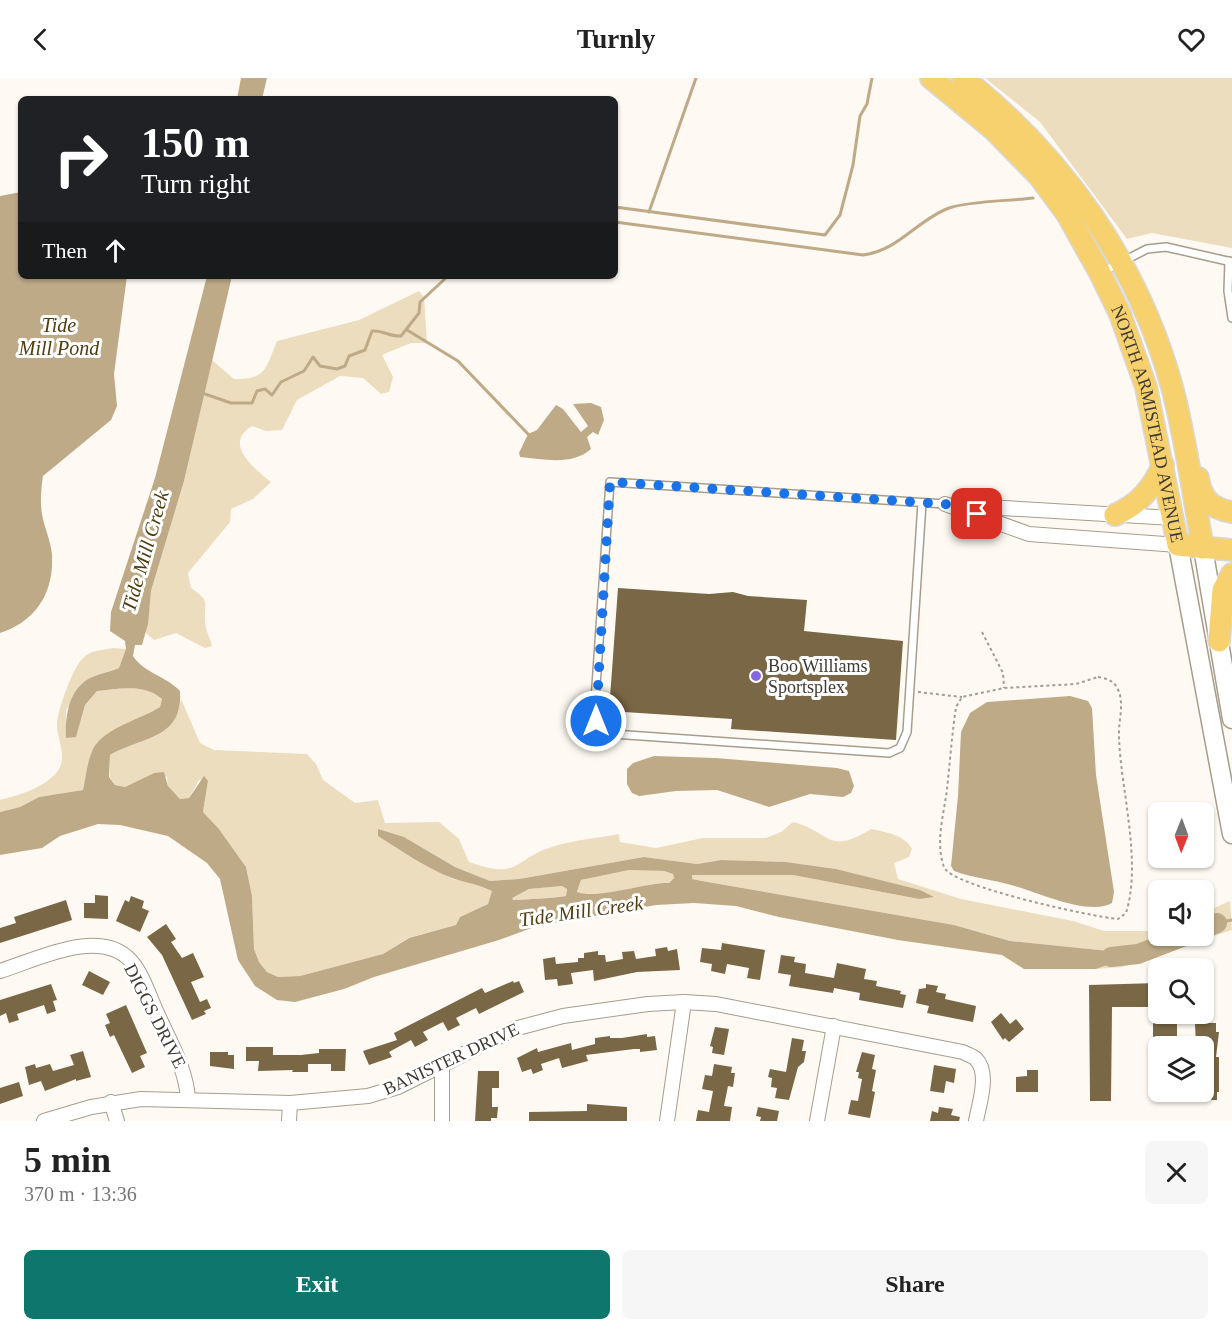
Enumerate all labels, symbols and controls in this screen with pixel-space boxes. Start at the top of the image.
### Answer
icon: back [24,23,57,56]
icon: heart [1175,23,1208,56]
text: Turnly [577,24,655,54]
icon: right [42,120,120,198]
text: 150 m [141,120,250,166]
text: Turn right [141,169,250,199]
icon: ahead [99,234,132,267]
text: Then [42,238,87,263]
street label: NORTH ARMISTEAD AVENUE [1107,302,1187,544]
water label: Tide Mill Pond [18,314,100,359]
water label: Tide Mill Creek [117,487,173,614]
pin [951,488,1002,539]
icon: arrive [960,497,993,530]
place label: Boo Williams Sportsplex [768,656,867,697]
marker: Boo Williams Sportsplex [749,669,763,683]
position arrow [564,689,628,753]
north arrow [1148,802,1214,868]
map controls [1148,802,1214,1102]
button: sound [1148,880,1214,946]
water label: Tide Mill Creek [518,891,645,931]
button: search [1148,958,1214,1024]
street label: DIGGS DRIVE [120,960,190,1072]
street label: BANISTER DRIVE [380,1019,522,1099]
button: layers [1148,1036,1214,1102]
text: 5 min [24,1140,111,1180]
button: close [1145,1141,1208,1204]
text: 370 m · 13:36 [24,1183,137,1205]
button: Exit [24,1250,610,1319]
button: Share [622,1250,1208,1319]

